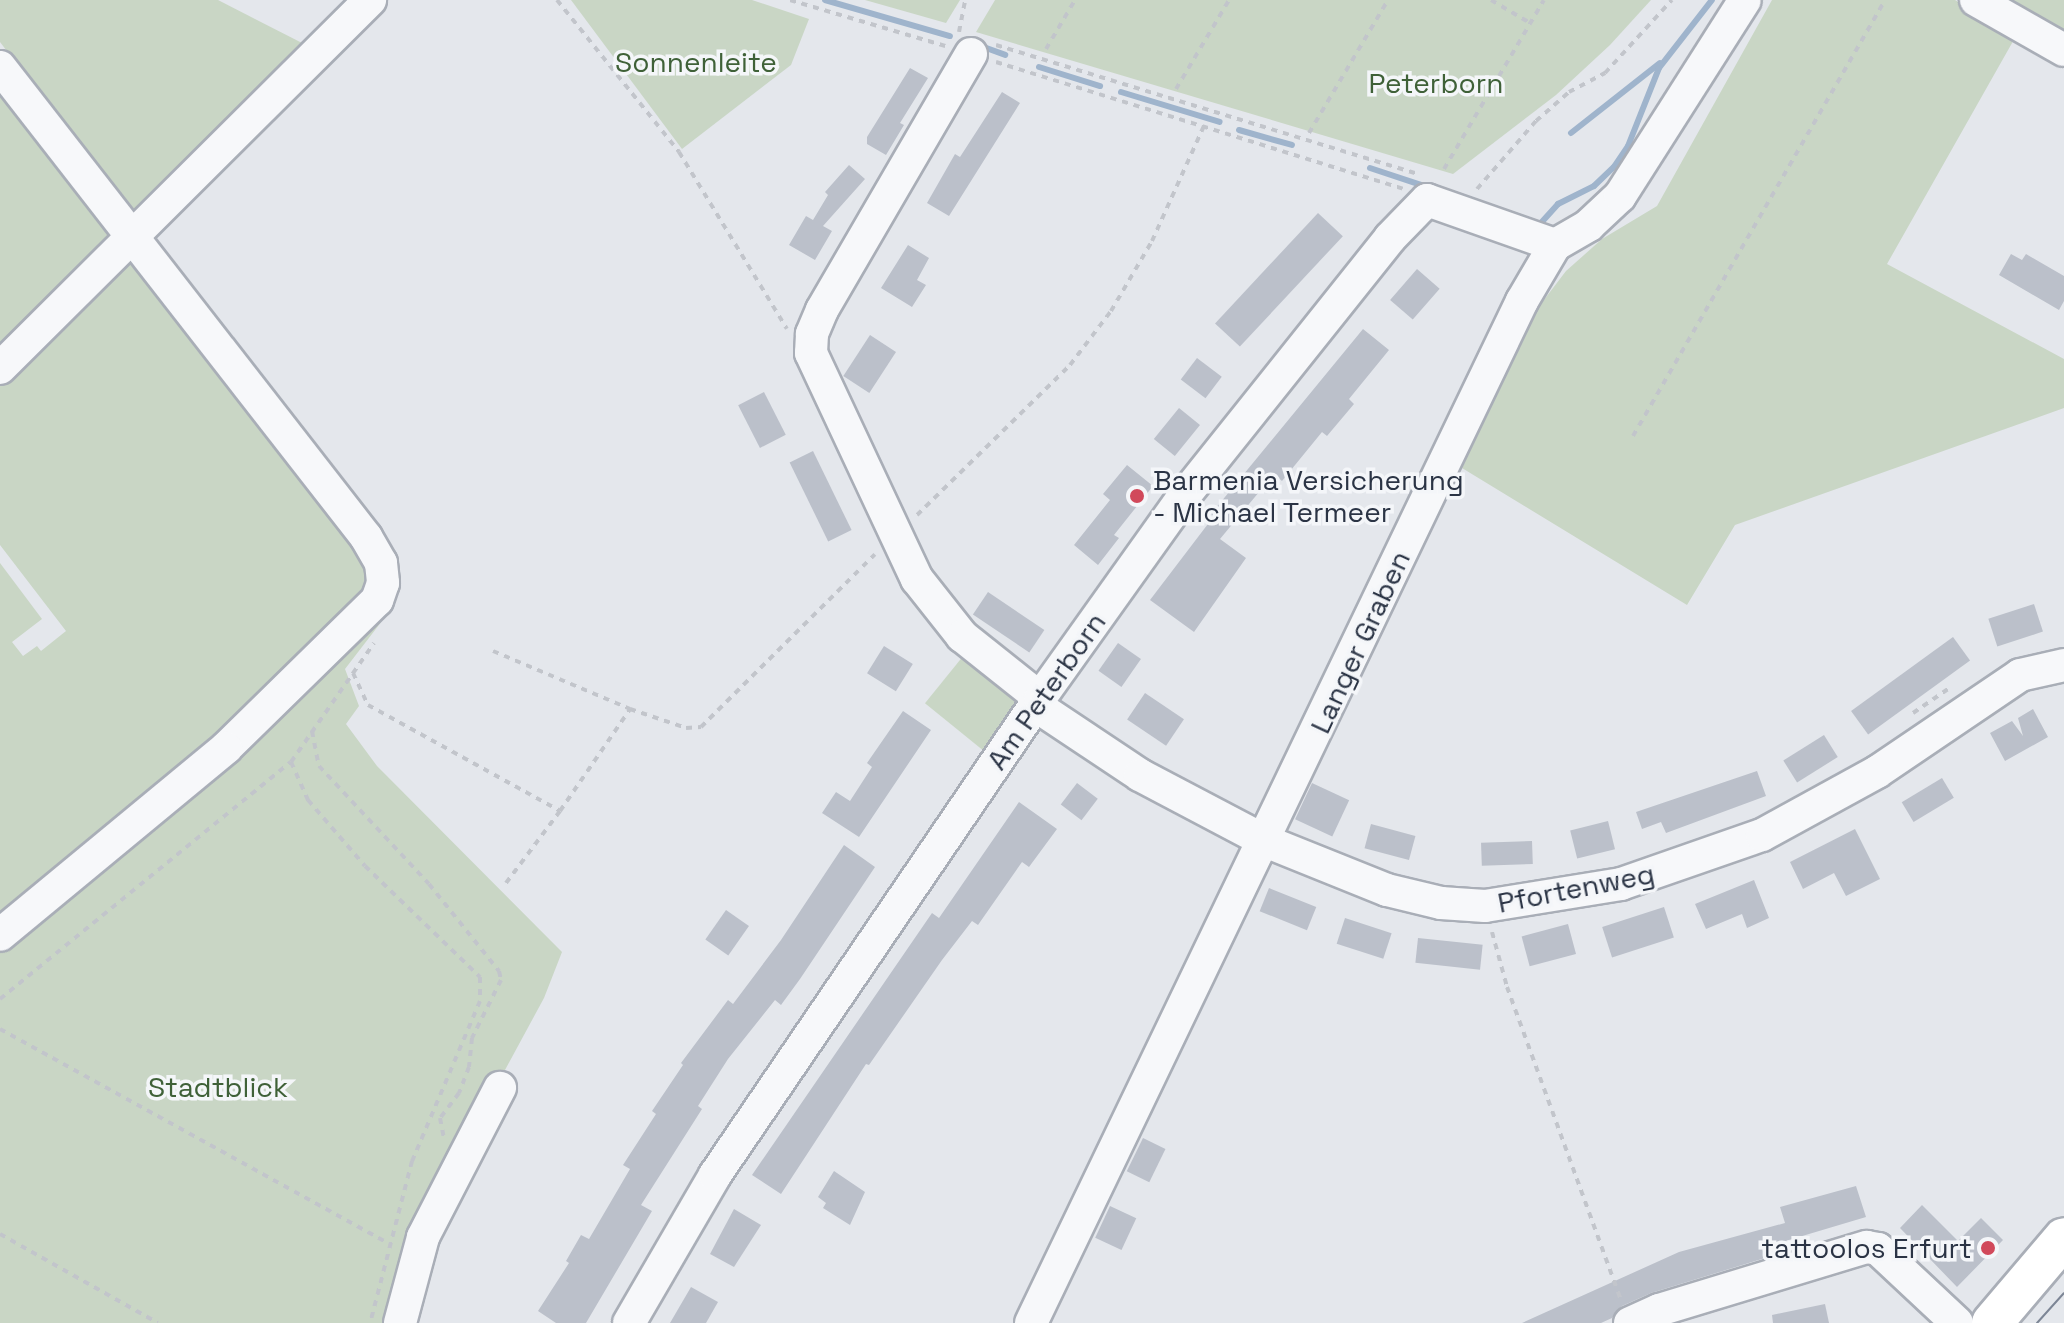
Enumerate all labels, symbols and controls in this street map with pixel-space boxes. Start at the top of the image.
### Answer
park label: Sonnenleite [615,45,777,79]
park label: Peterborn [1369,66,1503,100]
place label: Barmenia Versicherung - Michael Termeer [1153,463,1464,529]
marker: Barmenia Versicherung - Michael Termeer [1128,487,1146,505]
street label: Langer Graben [1303,545,1417,739]
street label: Am Peterborn [980,606,1112,776]
street label: Pfortenweg [1495,856,1657,920]
park label: Stadtblick [148,1070,288,1104]
place label: tattoolos Erfurt [1761,1231,1972,1265]
marker: tattoolos Erfurt [1979,1239,1997,1257]

